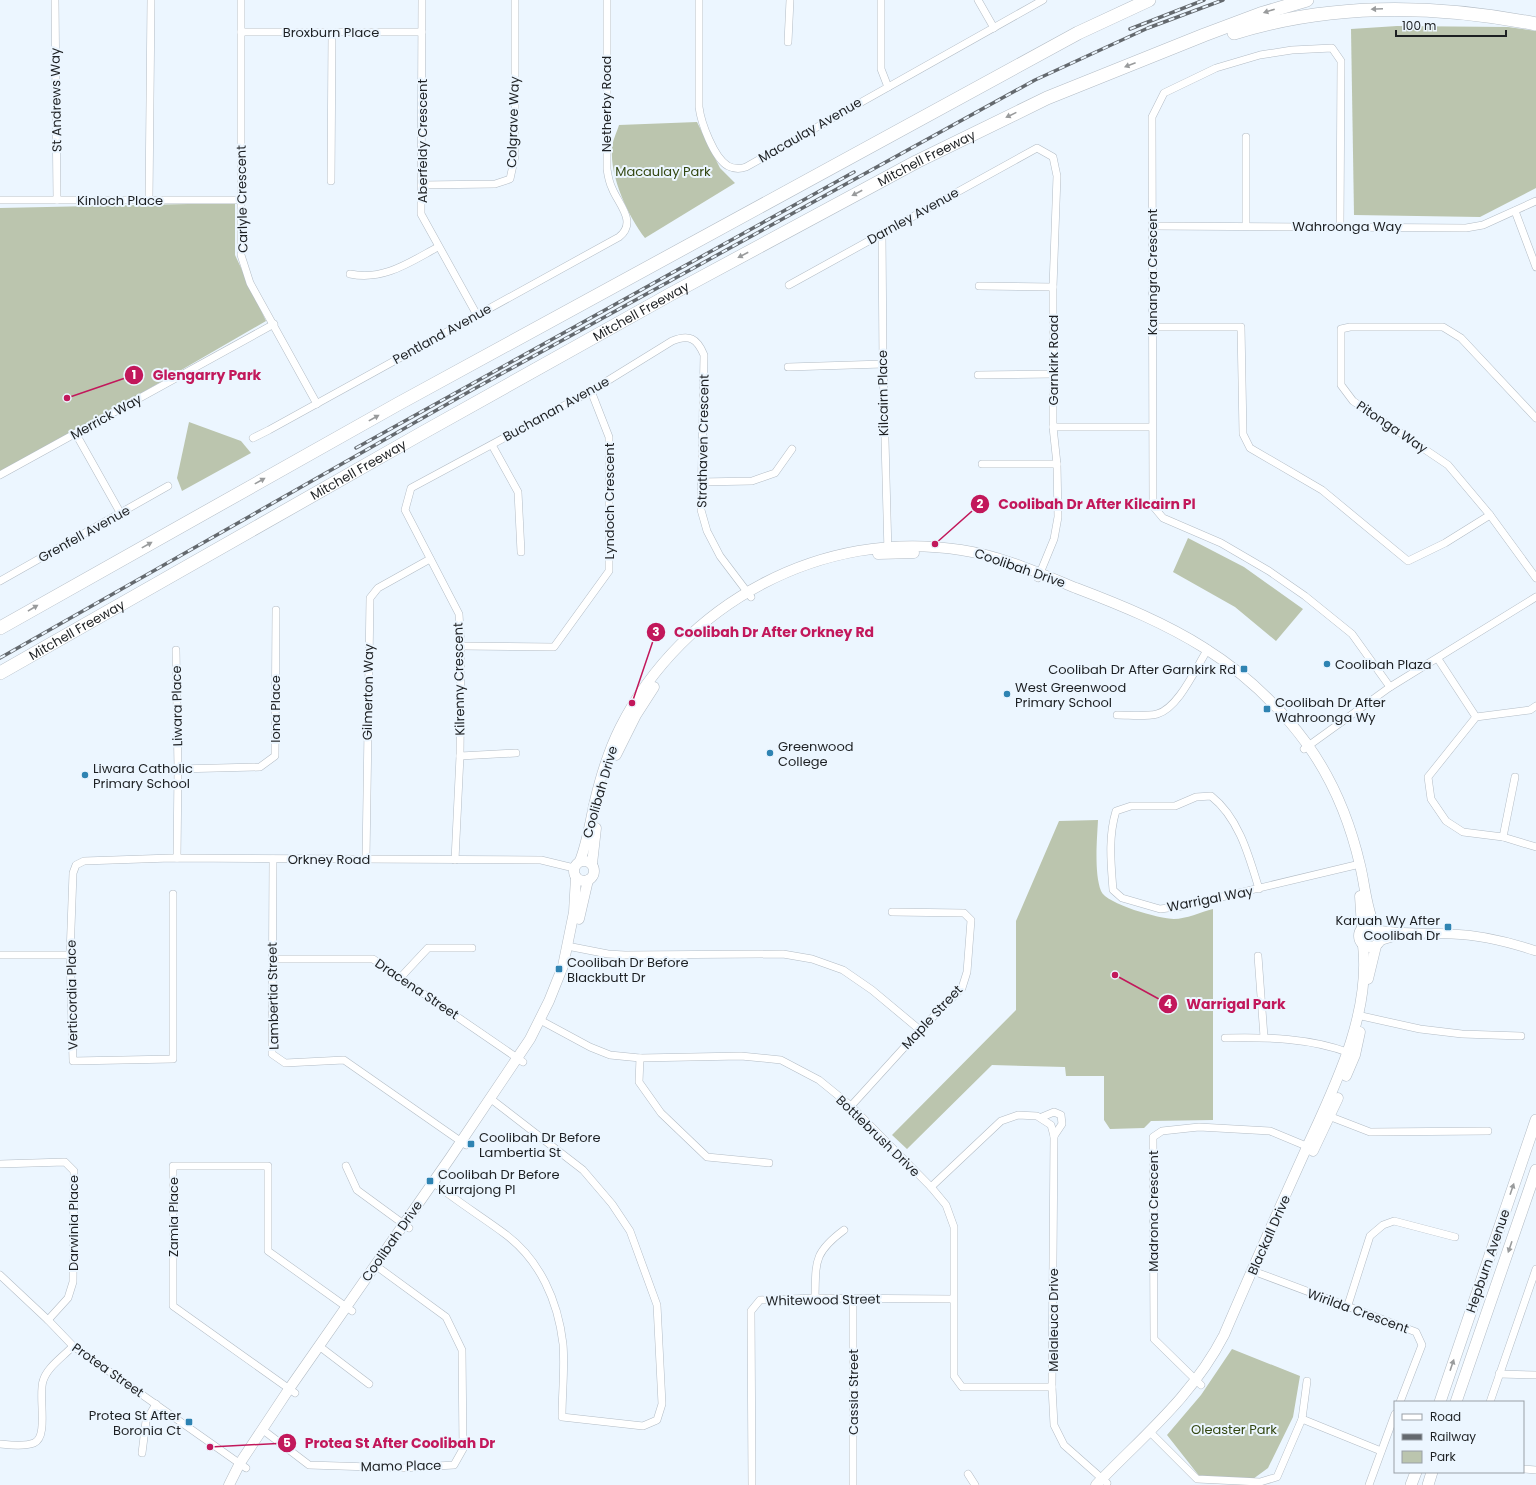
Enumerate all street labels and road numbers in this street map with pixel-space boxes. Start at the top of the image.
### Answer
street label: Broxburn Place [283,23,379,42]
street label: St Andrews Way [46,47,66,152]
street label: Netherby Road [597,56,616,152]
street label: Colgrave Way [502,75,524,168]
street label: Aberfeldy Crescent [413,79,432,203]
street label: Macaulay Avenue [755,93,865,167]
street label: Mitchell Freeway [874,125,979,191]
street label: Carlyle Crescent [232,145,252,253]
street label: Darnley Avenue [864,183,962,249]
street label: Kinloch Place [77,191,163,210]
street label: Kanangra Crescent [1143,208,1162,335]
street label: Wahroonga Way [1292,217,1402,236]
street label: Mitchell Freeway [589,276,693,345]
street label: Pentland Avenue [389,299,495,369]
street label: Garnkirk Road [1044,315,1063,405]
street label: Kilcairn Place [873,350,893,436]
street label: Buchanan Avenue [499,372,613,446]
street label: Strathaven Crescent [692,374,714,508]
street label: Merrick Way [67,389,146,444]
street label: Pitonga Way [1353,396,1432,458]
street label: Mitchell Freeway [307,434,410,504]
street label: Lyndoch Crescent [600,442,619,559]
street label: Grenfell Avenue [35,501,133,567]
street label: Coolibah Drive [972,544,1068,592]
street label: Mitchell Freeway [25,594,129,664]
street label: Kilrenny Crescent [449,622,469,736]
street label: Gilmerton Way [358,643,378,740]
street label: Liwara Place [167,665,187,747]
street label: Iona Place [266,675,285,743]
street label: Coolibah Drive [578,744,622,840]
street label: Orkney Road [288,850,370,869]
street label: Warrigal Way [1165,881,1255,917]
street label: Verticordia Place [62,940,82,1050]
street label: Lambertia Street [263,942,283,1050]
street label: Dracena Street [371,954,463,1024]
street label: Maple Street [897,980,967,1053]
street label: Bottlebrush Drive [832,1091,924,1181]
street label: Madrona Crescent [1144,1150,1163,1272]
street label: Darwinia Place [64,1175,83,1271]
street label: Zamia Place [164,1177,183,1257]
street label: Blackall Drive [1243,1192,1295,1278]
street label: Coolibah Drive [357,1197,427,1285]
street label: Hepburn Avenue [1461,1207,1515,1315]
street label: Melaleuca Drive [1044,1268,1063,1372]
street label: Wirilda Crescent [1305,1284,1412,1338]
street label: Whitewood Street [766,1289,881,1310]
street label: Protea Street [68,1338,148,1402]
street label: Cassia Street [844,1349,863,1435]
street label: Mamo Place [361,1456,441,1476]

